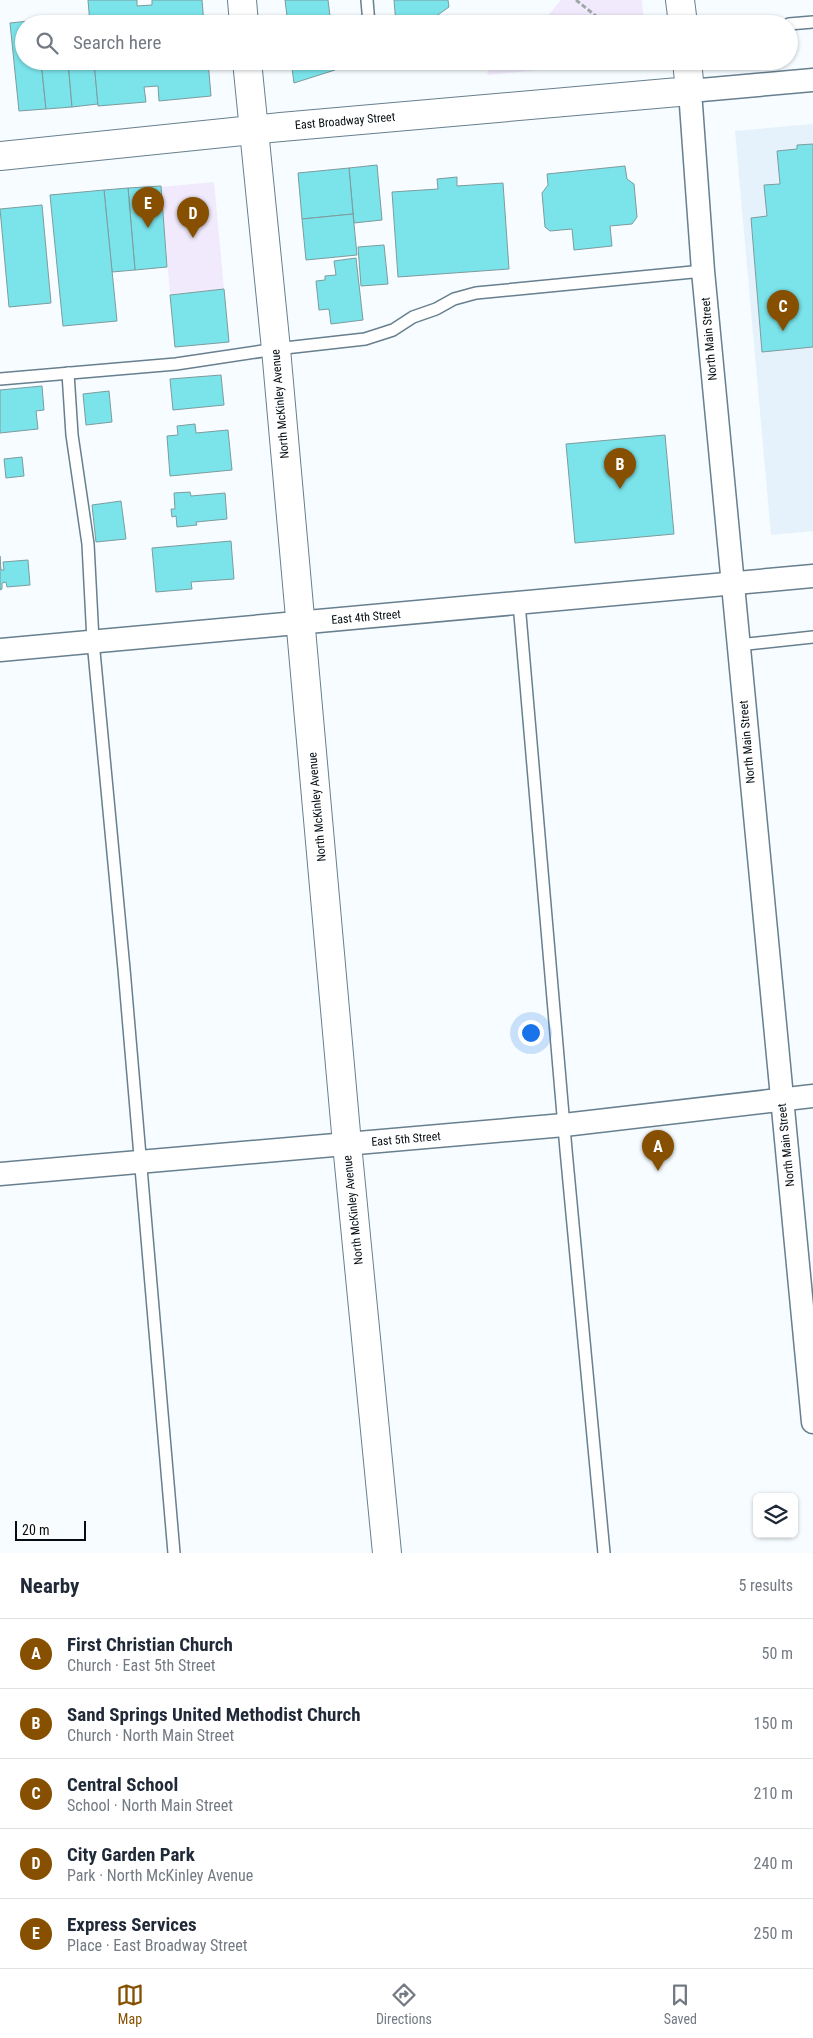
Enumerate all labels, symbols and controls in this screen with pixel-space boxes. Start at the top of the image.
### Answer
search box [15,15,798,70]
icon: search [33,29,61,57]
text: Search here [73,31,161,54]
street label: East Broadway Street [294,110,396,132]
pin: E [132,187,164,228]
pin: D [177,197,209,238]
pin: C [767,290,799,331]
street label: North Main Street [698,296,720,381]
street label: North McKinley Avenue [268,348,292,459]
pin: B [604,448,636,489]
street label: East 4th Street [331,607,402,627]
street label: North Main Street [736,699,758,784]
street label: North McKinley Avenue [305,751,329,862]
your location [518,1020,544,1046]
street label: North Main Street [775,1102,797,1187]
street label: East 5th Street [371,1129,442,1149]
pin: A [642,1130,674,1171]
street label: North McKinley Avenue [340,1154,366,1265]
map controls [753,1493,798,1538]
button: layers [753,1493,798,1538]
scale bar [15,1518,86,1541]
text: 20 m [22,1522,50,1538]
text: Nearby [20,1574,79,1598]
text: 5 results [738,1576,793,1595]
text: First Christian Church [67,1633,233,1656]
text: A [31,1644,41,1663]
text: 50 m [761,1644,793,1663]
text: Church · East 5th Street [67,1656,215,1675]
text: Sand Springs United Methodist Church [67,1703,361,1726]
text: B [32,1714,40,1733]
text: 150 m [754,1714,793,1733]
text: Church · North Main Street [67,1726,234,1745]
text: Central School [67,1773,178,1796]
text: C [31,1784,41,1803]
text: 210 m [754,1784,793,1803]
text: School · North Main Street [67,1796,233,1815]
text: City Garden Park [67,1843,195,1866]
text: D [31,1854,41,1873]
text: 240 m [754,1854,793,1873]
text: Park · North McKinley Avenue [67,1866,253,1885]
text: Express Services [67,1913,197,1936]
text: E [32,1924,40,1943]
text: 250 m [754,1924,793,1943]
text: Place · East Broadway Street [67,1936,248,1955]
tab: Map [116,1981,144,2027]
tab: Directions [376,1981,432,2027]
tab: Saved [664,1981,697,2027]

